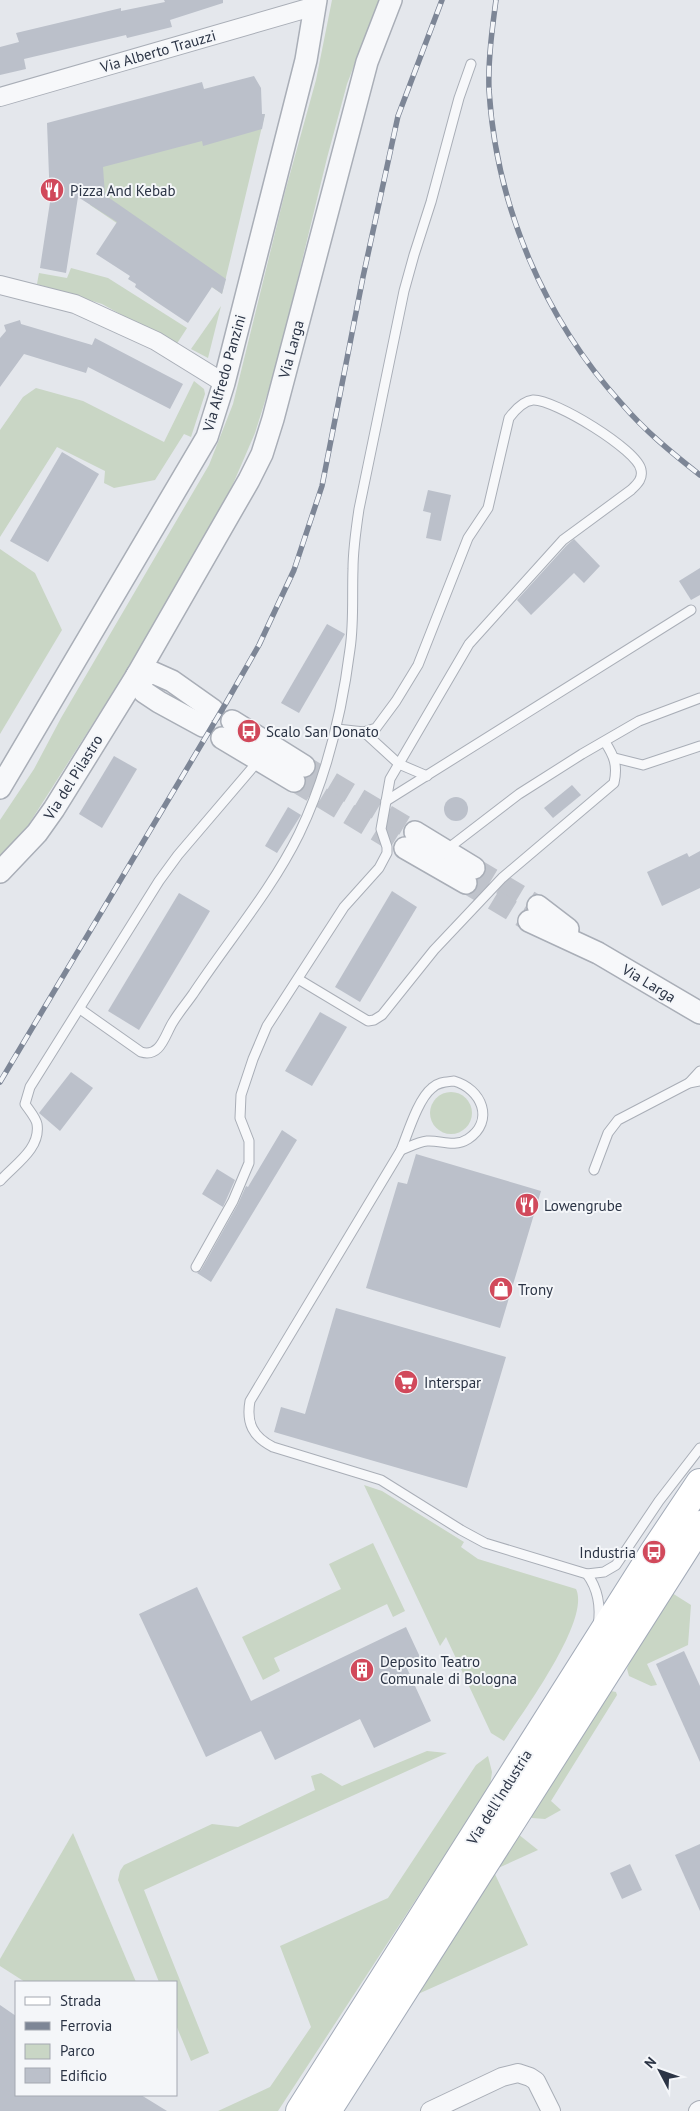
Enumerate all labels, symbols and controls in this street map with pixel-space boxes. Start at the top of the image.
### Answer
street label: Via Alberto Trauzzi [97,25,218,77]
restaurant icon: Pizza And Kebab [39,177,65,203]
place label: Pizza And Kebab [70,181,176,200]
street label: Via Alfredo Panzini [198,312,250,435]
street label: Via Larga [274,318,308,381]
bus stop icon: Scalo San Donato [236,718,262,744]
place label: Scalo San Donato [266,722,379,741]
street label: Via del Pilastro [39,731,107,824]
street label: Via Larga [618,959,679,1006]
restaurant icon: Lowengrube [514,1192,540,1218]
place label: Lowengrube [544,1196,622,1215]
shop icon: Trony [488,1276,514,1302]
place label: Trony [518,1280,553,1299]
supermarket icon: Interspar [393,1369,419,1395]
place label: Interspar [424,1373,481,1392]
bus stop icon: Industria [641,1539,667,1565]
place label: Industria [579,1543,636,1562]
place label: Deposito Teatro Comunale di Bologna [380,1652,517,1688]
building icon: Deposito Teatro Comunale di Bologna [349,1657,375,1683]
street label: Via dell'Industria [462,1746,536,1849]
legend [15,1981,178,2096]
text: Strada [60,1991,101,2010]
text: Ferrovia [60,2016,112,2035]
text: Parco [60,2041,95,2060]
north arrow [635,2046,685,2096]
text: N [640,2053,660,2072]
text: Edificio [60,2066,107,2085]

